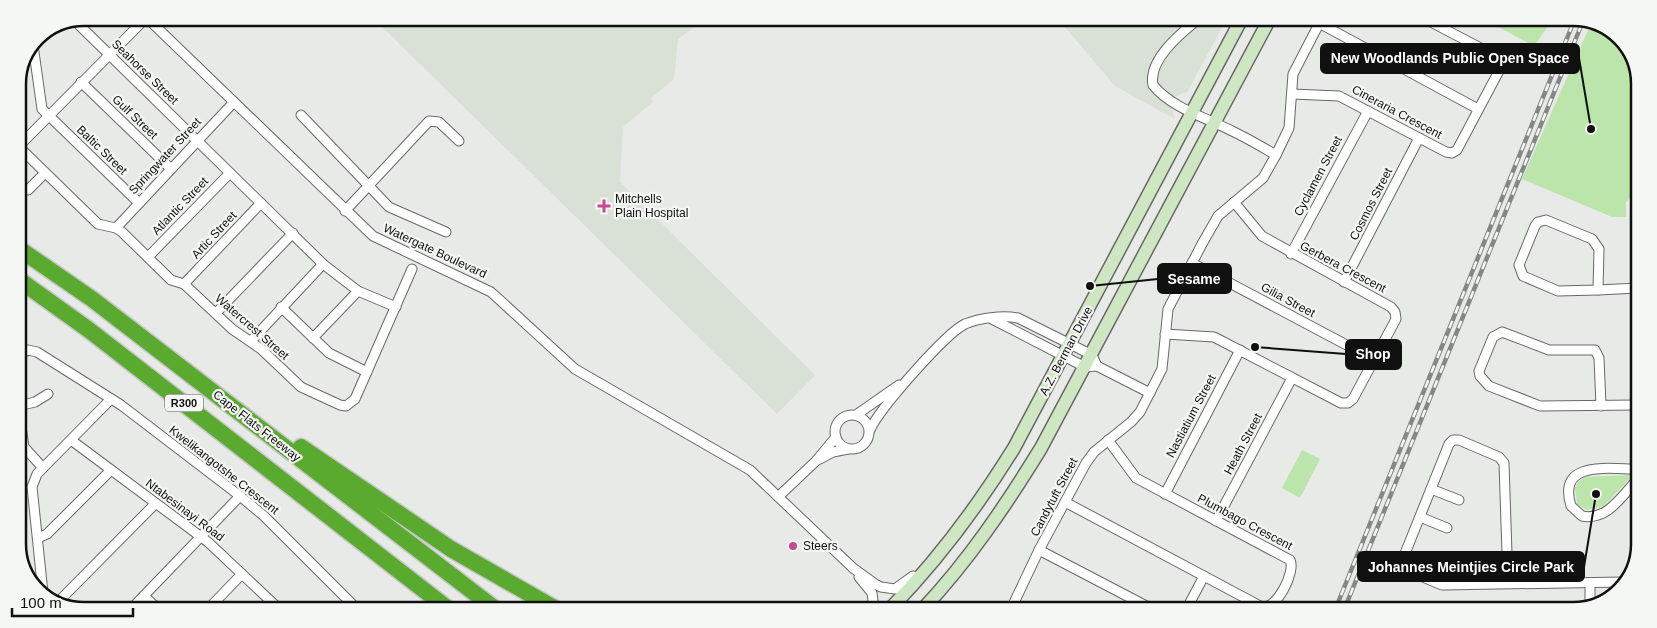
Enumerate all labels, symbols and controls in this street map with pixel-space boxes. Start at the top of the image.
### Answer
street label: Seahorse Street [109,37,182,108]
callout: New Woodlands Public Open Space [1321,44,1579,73]
text: New Woodlands Public Open Space [1331,50,1569,66]
street label: Cineraria Crescent [1350,82,1445,142]
street label: Gulf Street [110,92,161,142]
street label: Springwater Street [126,114,204,197]
street label: Baltic Street [74,122,131,178]
street label: Cyclamen Street [1291,133,1345,218]
street label: Cosmos Street [1347,165,1396,243]
street label: Atlantic Street [149,174,211,238]
place label: Mitchells Plain Hospital [615,192,688,220]
marker: Mitchells Plain Hospital [597,199,611,213]
street label: Artic Street [189,208,240,261]
street label: Watergate Boulevard [381,221,489,281]
street label: Gerbera Crescent [1298,238,1389,296]
callout: Sesame [1158,264,1231,293]
text: Sesame [1168,271,1221,287]
street label: Gilia Street [1259,280,1318,320]
street label: Watercrest Street [212,291,292,363]
street label: A.Z. Berman Drive [1037,304,1095,398]
callout: Shop [1346,340,1401,369]
text: Shop [1356,346,1391,362]
street label: Nastiatium Street [1163,372,1219,460]
street label: Cape Flats Freeway [210,387,304,465]
road number: R300 [165,394,203,412]
street label: Heath Street [1221,410,1265,477]
street label: Kwelikangotshe Crescent [166,423,282,518]
street label: Candytuft Street [1027,455,1081,539]
street label: Ntabesinayi Road [143,476,227,544]
street label: Plumbago Crescent [1195,491,1295,553]
place label: Steers [803,539,838,553]
marker: Steers [787,540,799,552]
callout: Johannes Meintjies Circle Park [1358,552,1584,581]
text: Johannes Meintjies Circle Park [1368,559,1574,575]
scale bar [12,586,134,618]
text: 100 m [20,594,62,611]

